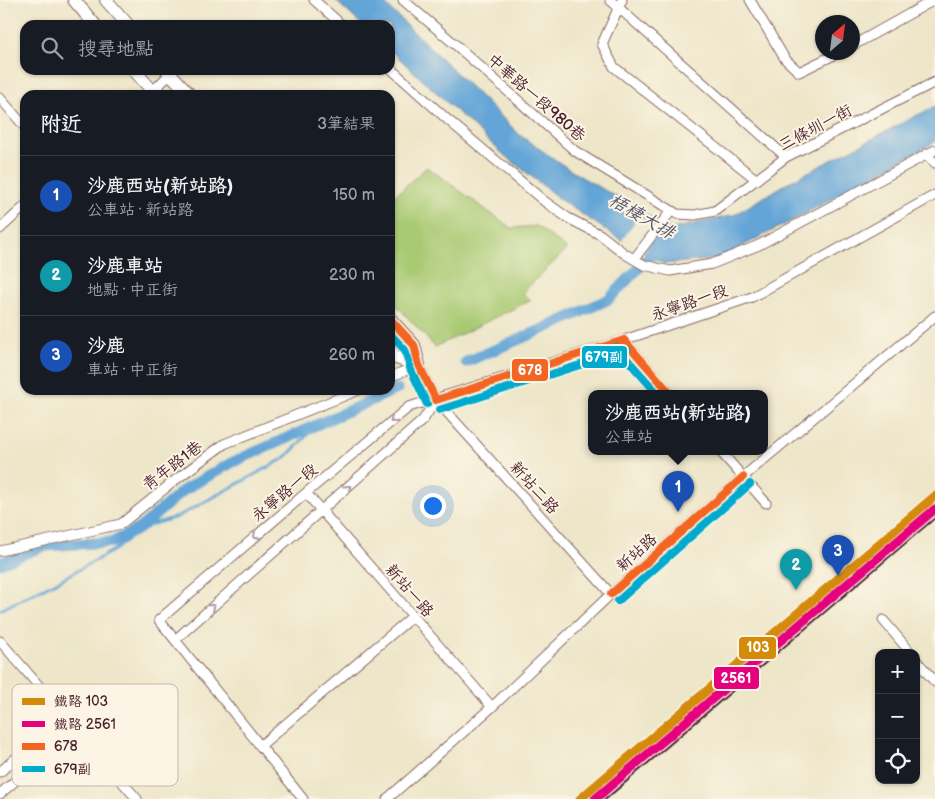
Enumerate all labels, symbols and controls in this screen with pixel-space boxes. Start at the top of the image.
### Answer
north arrow [815,15,860,60]
search box [20,20,395,75]
icon: search [38,34,66,62]
text: 搜尋地點 [78,38,154,61]
street label: 中華路一段980巷 [483,50,589,146]
street label: 三條圳一街 [776,101,855,155]
text: 附近 [40,112,82,137]
text: 3筆結果 [317,115,375,134]
text: 沙鹿西站(新站路) [87,175,233,198]
text: 1 [53,186,59,205]
text: 150 m [333,186,375,205]
water label: 梧棲大排 [605,189,680,245]
text: 公車站 · 新站路 [87,201,193,220]
text: 沙鹿車站 [87,255,163,278]
text: 2 [51,266,61,285]
text: 230 m [329,266,375,285]
text: 地點 · 中正街 [87,281,177,300]
street label: 永寧路一段 [649,281,730,325]
text: 沙鹿 [87,335,125,358]
line badge: 679副 [581,345,628,369]
text: 3 [51,346,61,365]
text: 260 m [329,346,375,365]
text: 679副 [585,349,623,366]
line badge: 678 [511,358,549,382]
text: 車站 · 中正街 [87,361,177,380]
text: 678 [518,362,542,379]
popup [588,390,768,455]
text: 沙鹿西站(新站路) [605,402,751,425]
one-way arrow [390,415,399,423]
text: 公車站 [605,428,653,447]
street label: 青年路1巷 [139,437,207,495]
street label: 新站二路 [505,458,562,518]
street label: 永寧路一段 [248,460,322,526]
pin: 1 [662,471,694,512]
one-way arrow [342,485,351,494]
your location [420,493,446,519]
one-way arrow [252,530,261,539]
street label: 新站路 [613,530,661,576]
pin: 3 [822,535,854,576]
pin: 2 [780,549,812,590]
street label: 新站一路 [381,561,437,621]
one-way arrow [207,603,216,612]
line badge: 103 [738,636,777,660]
text: 103 [747,639,769,656]
map controls [875,649,920,784]
button: + [875,649,920,694]
line badge: 2561 [713,666,760,690]
text: 2561 [721,670,751,687]
legend [12,684,178,786]
text: 鐵路 103 [54,693,108,710]
button: − [875,694,920,739]
text: 鐵路 2561 [54,716,116,733]
text: 678 [54,738,78,755]
button: locate [875,739,920,784]
text: 679副 [54,761,92,778]

